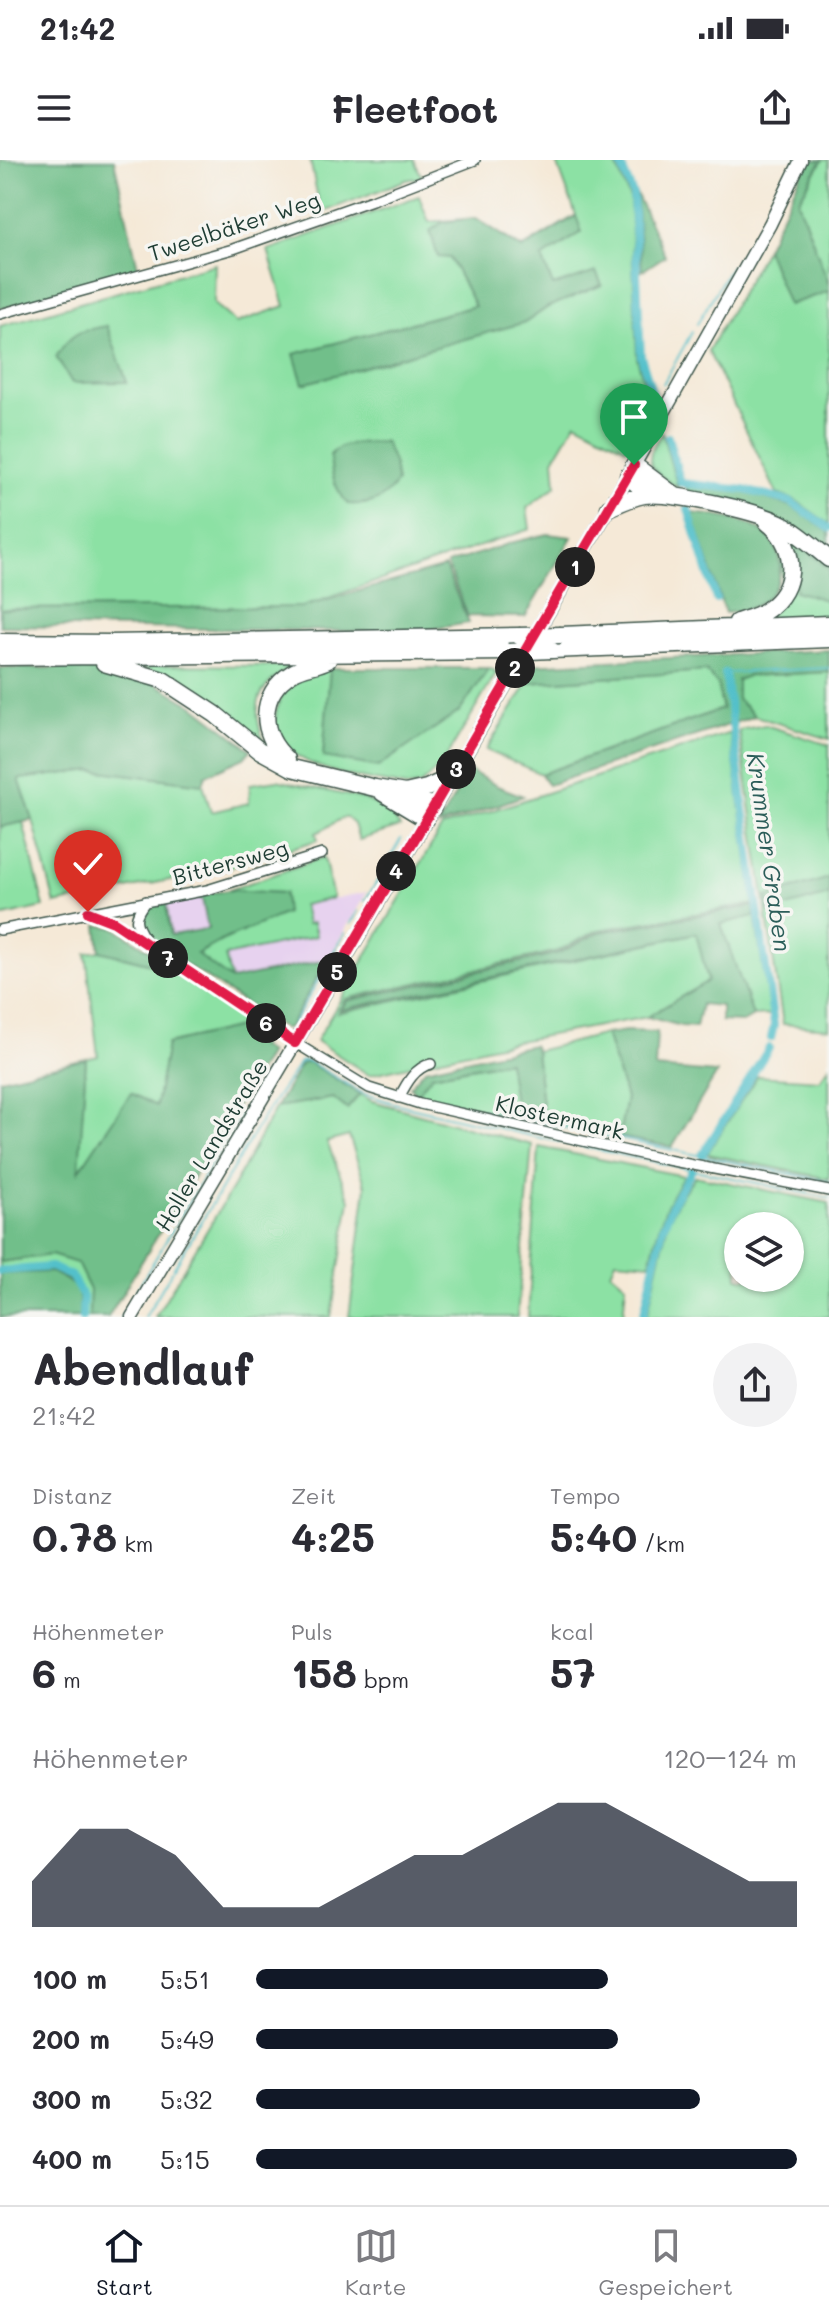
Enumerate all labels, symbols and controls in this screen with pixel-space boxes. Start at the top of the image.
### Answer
text: 21:42 [40,8,115,48]
text: Fleetfoot [331,85,498,132]
icon: menu [32,86,76,130]
icon: share [753,86,797,130]
street label: Tweelbäker Weg [144,185,324,267]
pin [600,383,668,465]
icon: arrive [612,395,656,439]
pin: 1 [555,547,595,587]
text: 1 [570,552,580,581]
pin: 2 [495,648,535,688]
text: 2 [509,653,521,682]
pin: 3 [436,749,476,789]
water label: Krummer Graben [741,750,799,954]
text: 3 [449,754,463,783]
pin [54,830,122,912]
street label: Bittersweg [169,833,291,891]
icon: check [66,842,110,886]
pin: 4 [376,851,416,891]
text: 4 [389,856,403,885]
pin: 7 [148,938,188,978]
text: 7 [162,943,174,972]
pin: 5 [317,952,357,992]
text: 5 [331,957,343,986]
pin: 6 [246,1003,286,1043]
text: 6 [259,1008,273,1037]
street label: Holler Landstraße [148,1054,274,1236]
street label: Klostermark [493,1088,627,1146]
map controls [724,1212,804,1292]
button: layers [724,1212,804,1292]
text: Abendlauf [32,1339,253,1396]
button: share [713,1343,797,1427]
text: 21:42 [32,1398,96,1432]
text: Distanz [32,1481,112,1510]
text: Zeit [291,1481,336,1510]
text: Tempo [550,1481,620,1510]
text: 0.78 [32,1510,117,1562]
text: 4:25 [291,1510,375,1562]
text: 5:40 [550,1510,637,1562]
text: km [117,1529,153,1558]
text: /km [637,1529,685,1558]
text: Höhenmeter [32,1617,164,1646]
text: Puls [291,1617,333,1646]
text: kcal [550,1617,594,1646]
text: 6 [32,1646,56,1698]
text: 158 [291,1646,357,1698]
text: 57 [550,1646,596,1698]
text: m [56,1665,81,1694]
text: bpm [357,1665,409,1694]
text: Höhenmeter [32,1741,189,1775]
text: 120–124 m [663,1741,797,1775]
text: 100 m [32,1962,107,1996]
text: 5:51 [160,1962,210,1996]
text: 200 m [32,2022,110,2056]
text: 5:49 [160,2022,214,2056]
text: 300 m [32,2082,111,2116]
text: 5:32 [160,2082,213,2116]
text: 400 m [32,2142,112,2176]
text: 5:15 [160,2142,210,2176]
tab: Start [96,2224,153,2301]
tab: Karte [345,2224,406,2301]
tab: Gespeichert [599,2224,733,2301]

